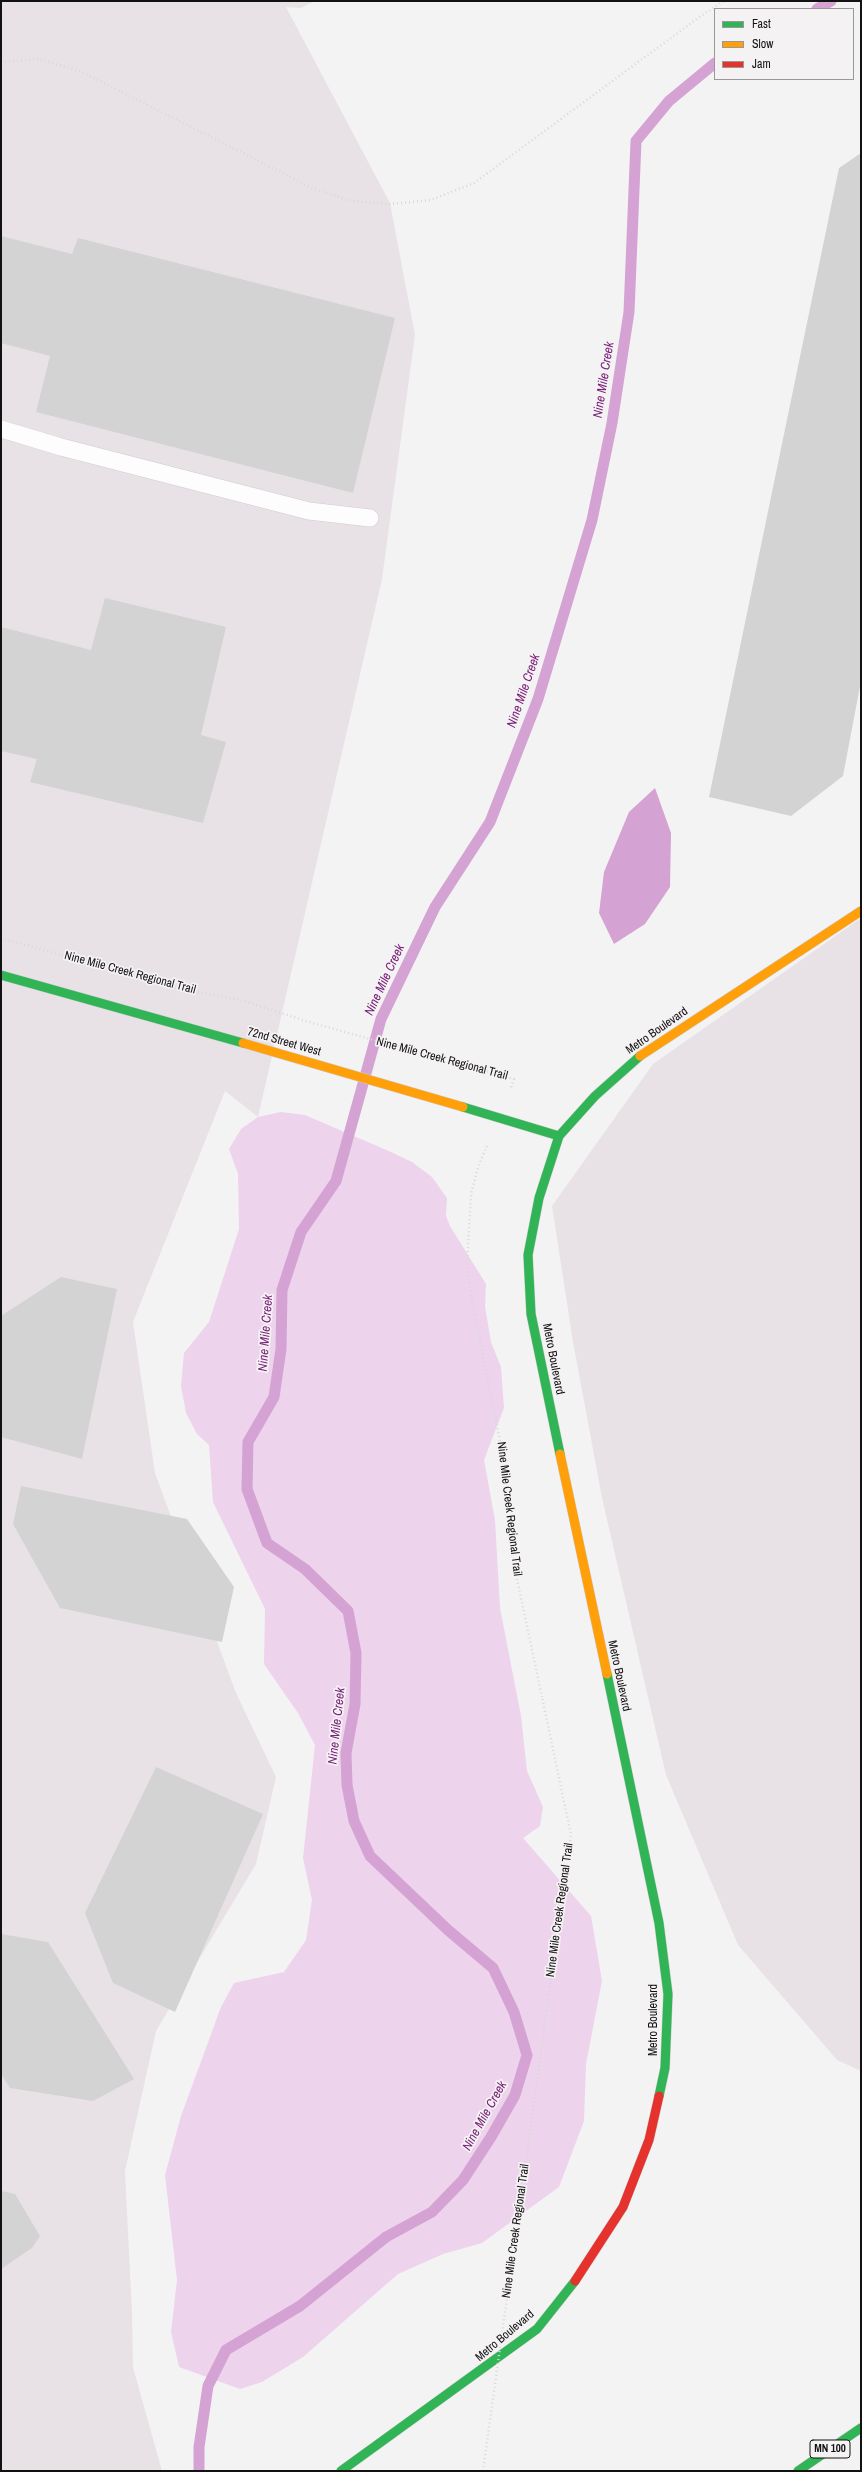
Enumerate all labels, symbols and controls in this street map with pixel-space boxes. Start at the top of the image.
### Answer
legend [714,8,854,80]
text: Fast [752,16,771,32]
text: Slow [752,36,773,52]
text: Jam [752,56,771,72]
water label: Nine Mile Creek [590,341,618,419]
water label: Nine Mile Creek [504,652,544,730]
water label: Nine Mile Creek [362,942,408,1018]
street label: Nine Mile Creek Regional Trail [63,949,197,997]
street label: Metro Boulevard [623,1004,691,1058]
street label: 72nd Street West [246,1025,322,1059]
street label: Nine Mile Creek Regional Trail [375,1035,509,1083]
water label: Nine Mile Creek [256,1294,276,1372]
street label: Metro Boulevard [539,1322,567,1396]
street label: Nine Mile Creek Regional Trail [494,1441,524,1577]
street label: Metro Boulevard [604,1639,634,1713]
water label: Nine Mile Creek [325,1687,349,1765]
street label: Nine Mile Creek Regional Trail [543,1842,577,1978]
street label: Metro Boulevard [647,1984,661,2056]
water label: Nine Mile Creek [460,2079,510,2153]
street label: Nine Mile Creek Regional Trail [499,2163,533,2299]
street label: Metro Boulevard [473,2307,537,2365]
road number: MN 100 [810,2440,850,2458]

